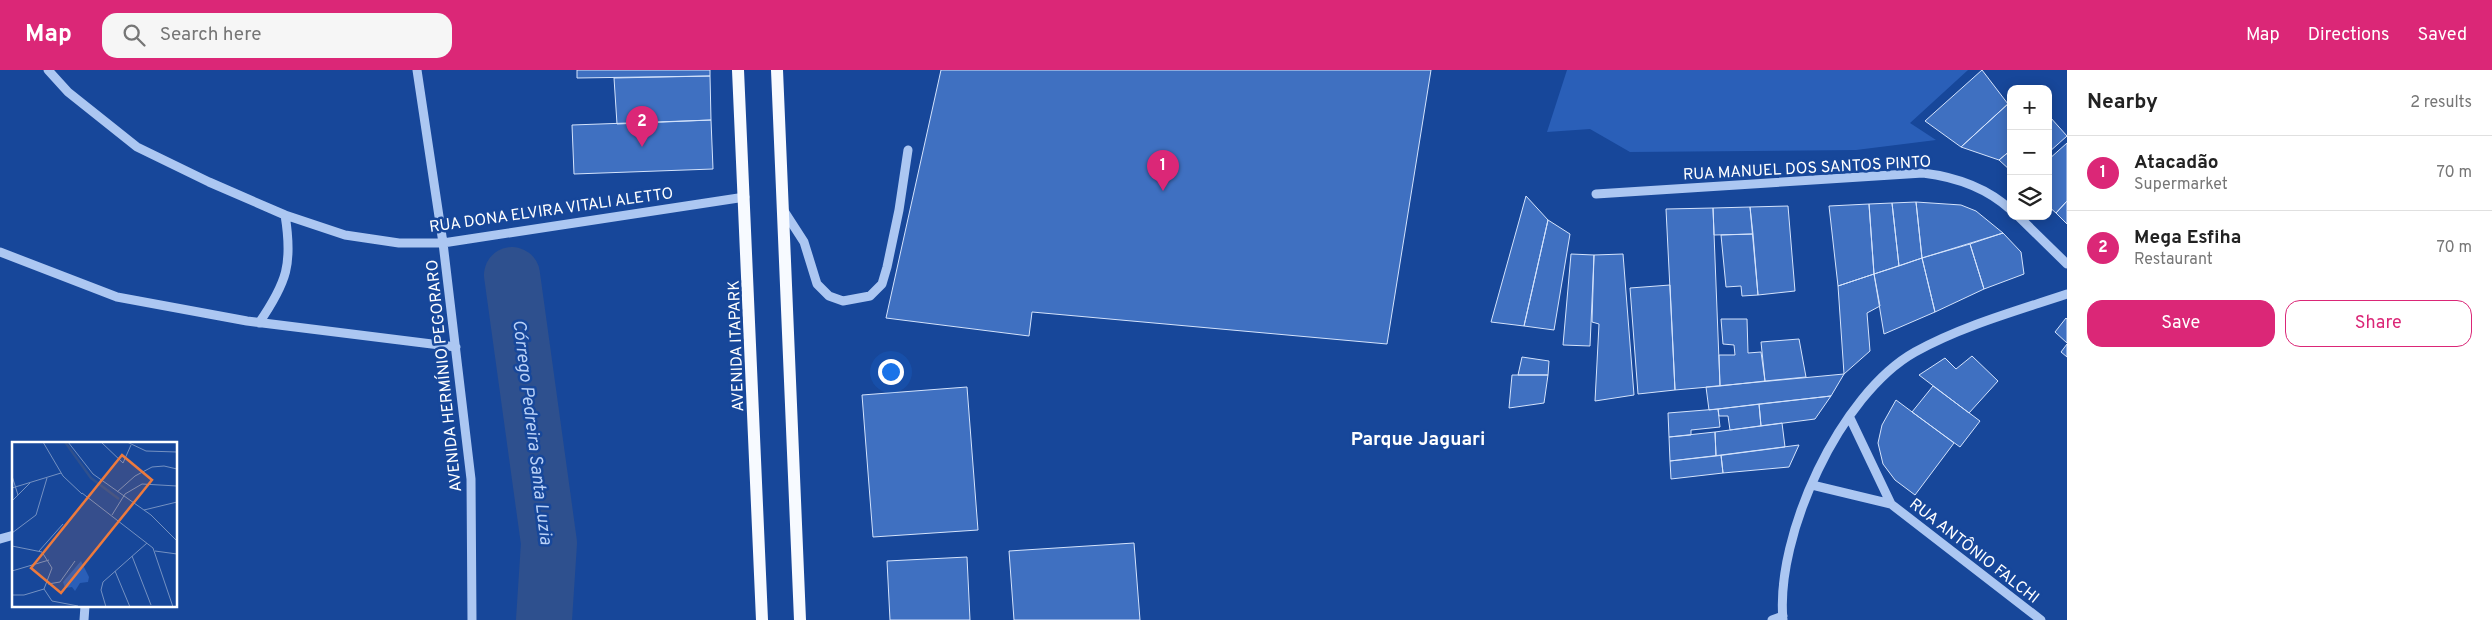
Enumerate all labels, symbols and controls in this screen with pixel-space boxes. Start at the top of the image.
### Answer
search box [102,13,452,58]
text: Map [25,20,72,50]
icon: search [120,21,148,49]
text: Search here [160,23,261,47]
text: Map [2246,24,2280,47]
text: Directions [2308,24,2390,47]
text: Saved [2418,24,2467,47]
map controls [2007,85,2052,220]
button: + [2007,85,2052,130]
text: Nearby [2087,89,2158,116]
text: 2 results [2410,93,2472,113]
pin: 2 [626,106,658,147]
button: − [2007,130,2052,175]
pin: 1 [1147,150,1179,191]
text: Atacadão [2134,151,2219,175]
street label: RUA MANUEL DOS SANTOS PINTO [1682,153,1932,185]
text: 1 [2100,163,2106,183]
text: 70 m [2437,163,2472,183]
button: layers [2007,175,2052,220]
text: Supermarket [2134,175,2228,195]
street label: RUA DONA ELVIRA VITALI ALETTO [428,184,675,238]
text: Mega Esfiha [2134,226,2241,250]
text: 2 [2098,238,2108,258]
text: 70 m [2437,238,2472,258]
text: Restaurant [2134,250,2213,270]
street label: AVENIDA HERMÍNIO PEGORARO [421,259,467,493]
street label: AVENIDA ITAPARK [725,280,749,412]
button: Save [2087,300,2275,347]
button: Share [2285,300,2472,347]
water label: Córrego Pedreira Santa Luzia [506,318,557,547]
your location [878,359,904,385]
district label: Parque Jaguari [1351,428,1485,452]
inset map [12,442,178,608]
street label: RUA ANTÔNIO FALCHI [1905,493,2044,609]

